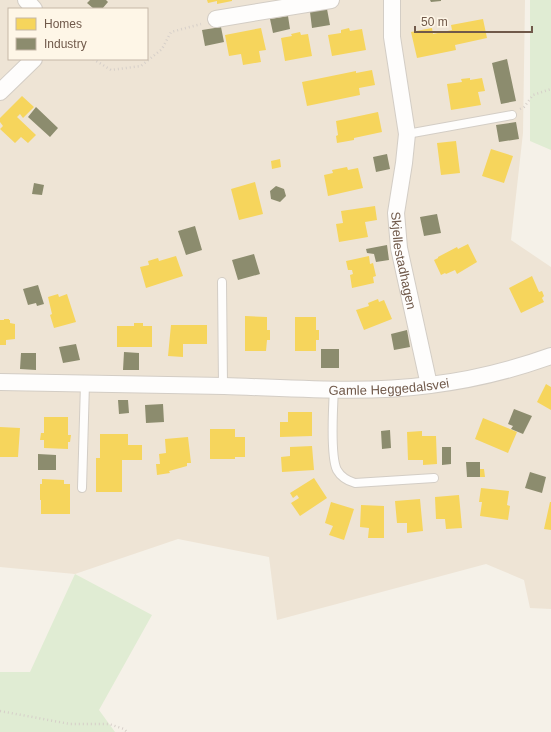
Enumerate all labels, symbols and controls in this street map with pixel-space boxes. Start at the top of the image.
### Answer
legend [8,8,148,60]
scale bar [415,8,532,34]
text: 50 m [421,15,448,29]
text: Homes [44,17,82,31]
text: Industry [44,37,87,51]
street label: Skjellestadhagen [388,211,420,311]
street label: Gamle Heggedalsvei [328,375,450,397]

